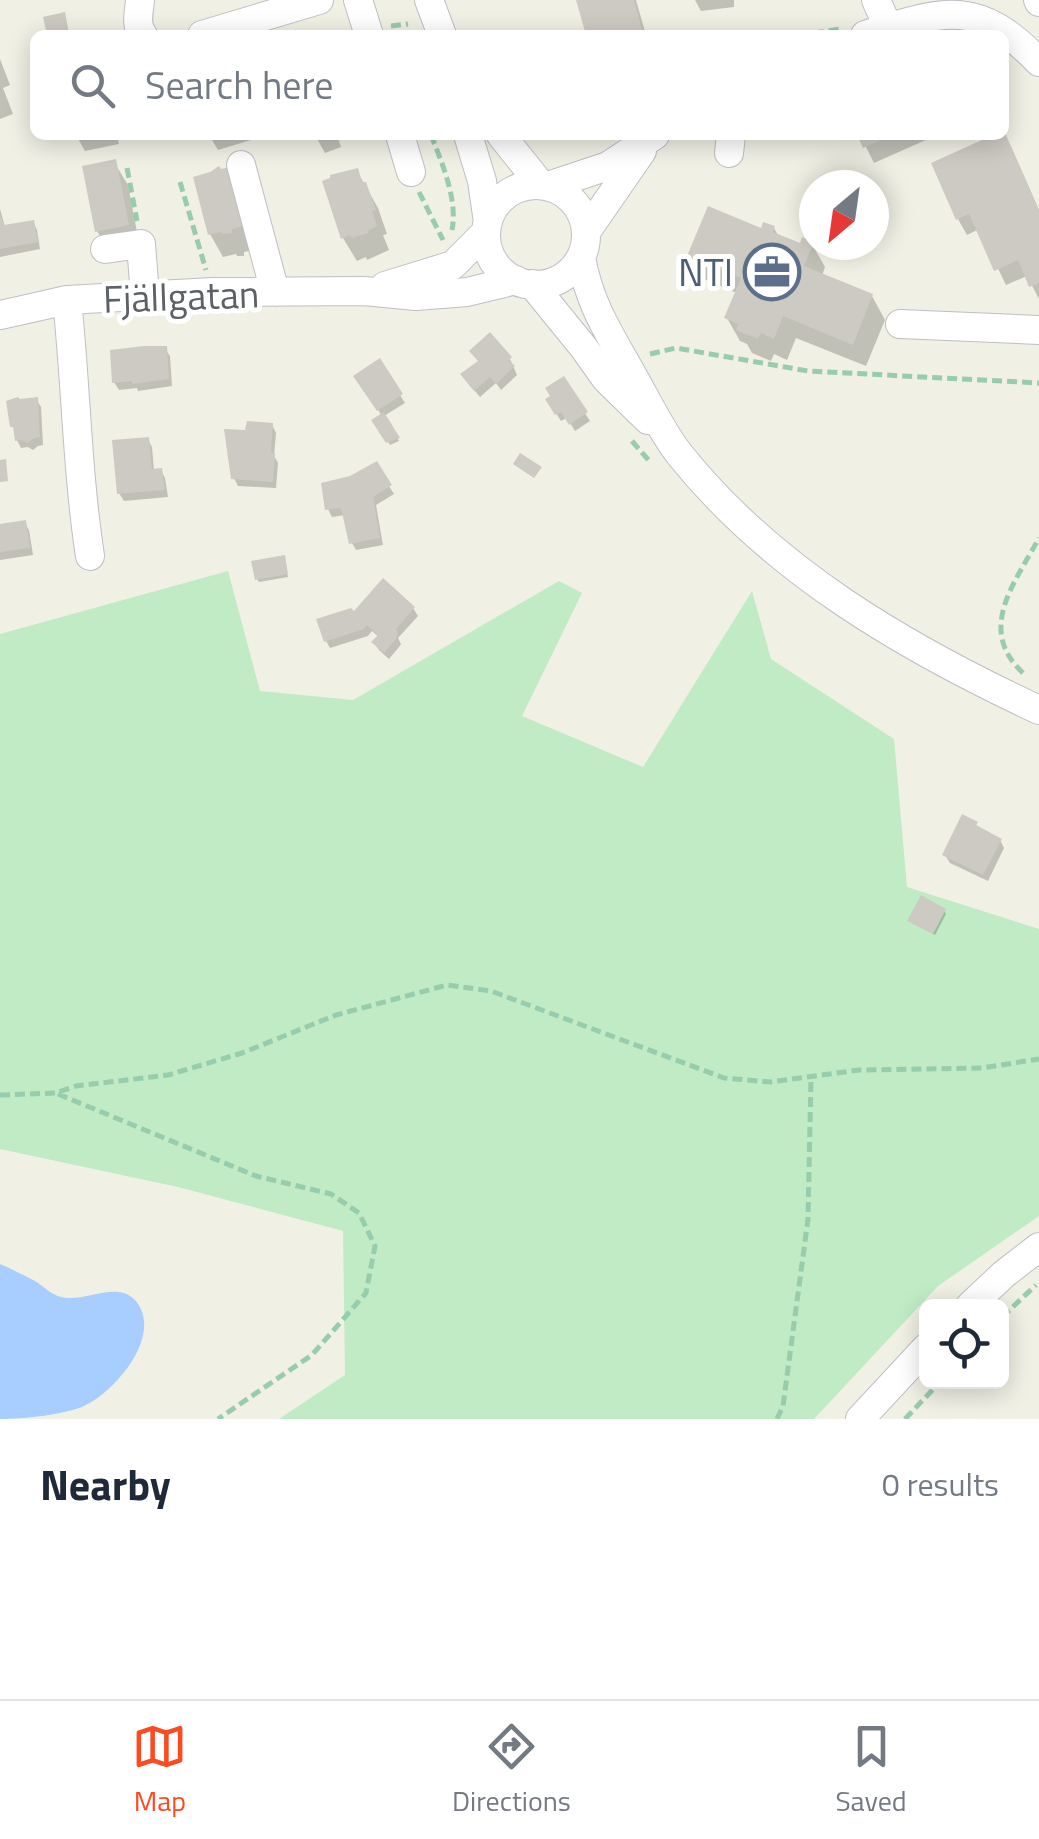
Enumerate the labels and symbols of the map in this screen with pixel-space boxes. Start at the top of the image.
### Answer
north arrow [799,170,889,260]
office icon: NTI [742,242,802,302]
place label: NTI [678,243,733,301]
street label: Fjällgatan [102,264,260,328]

